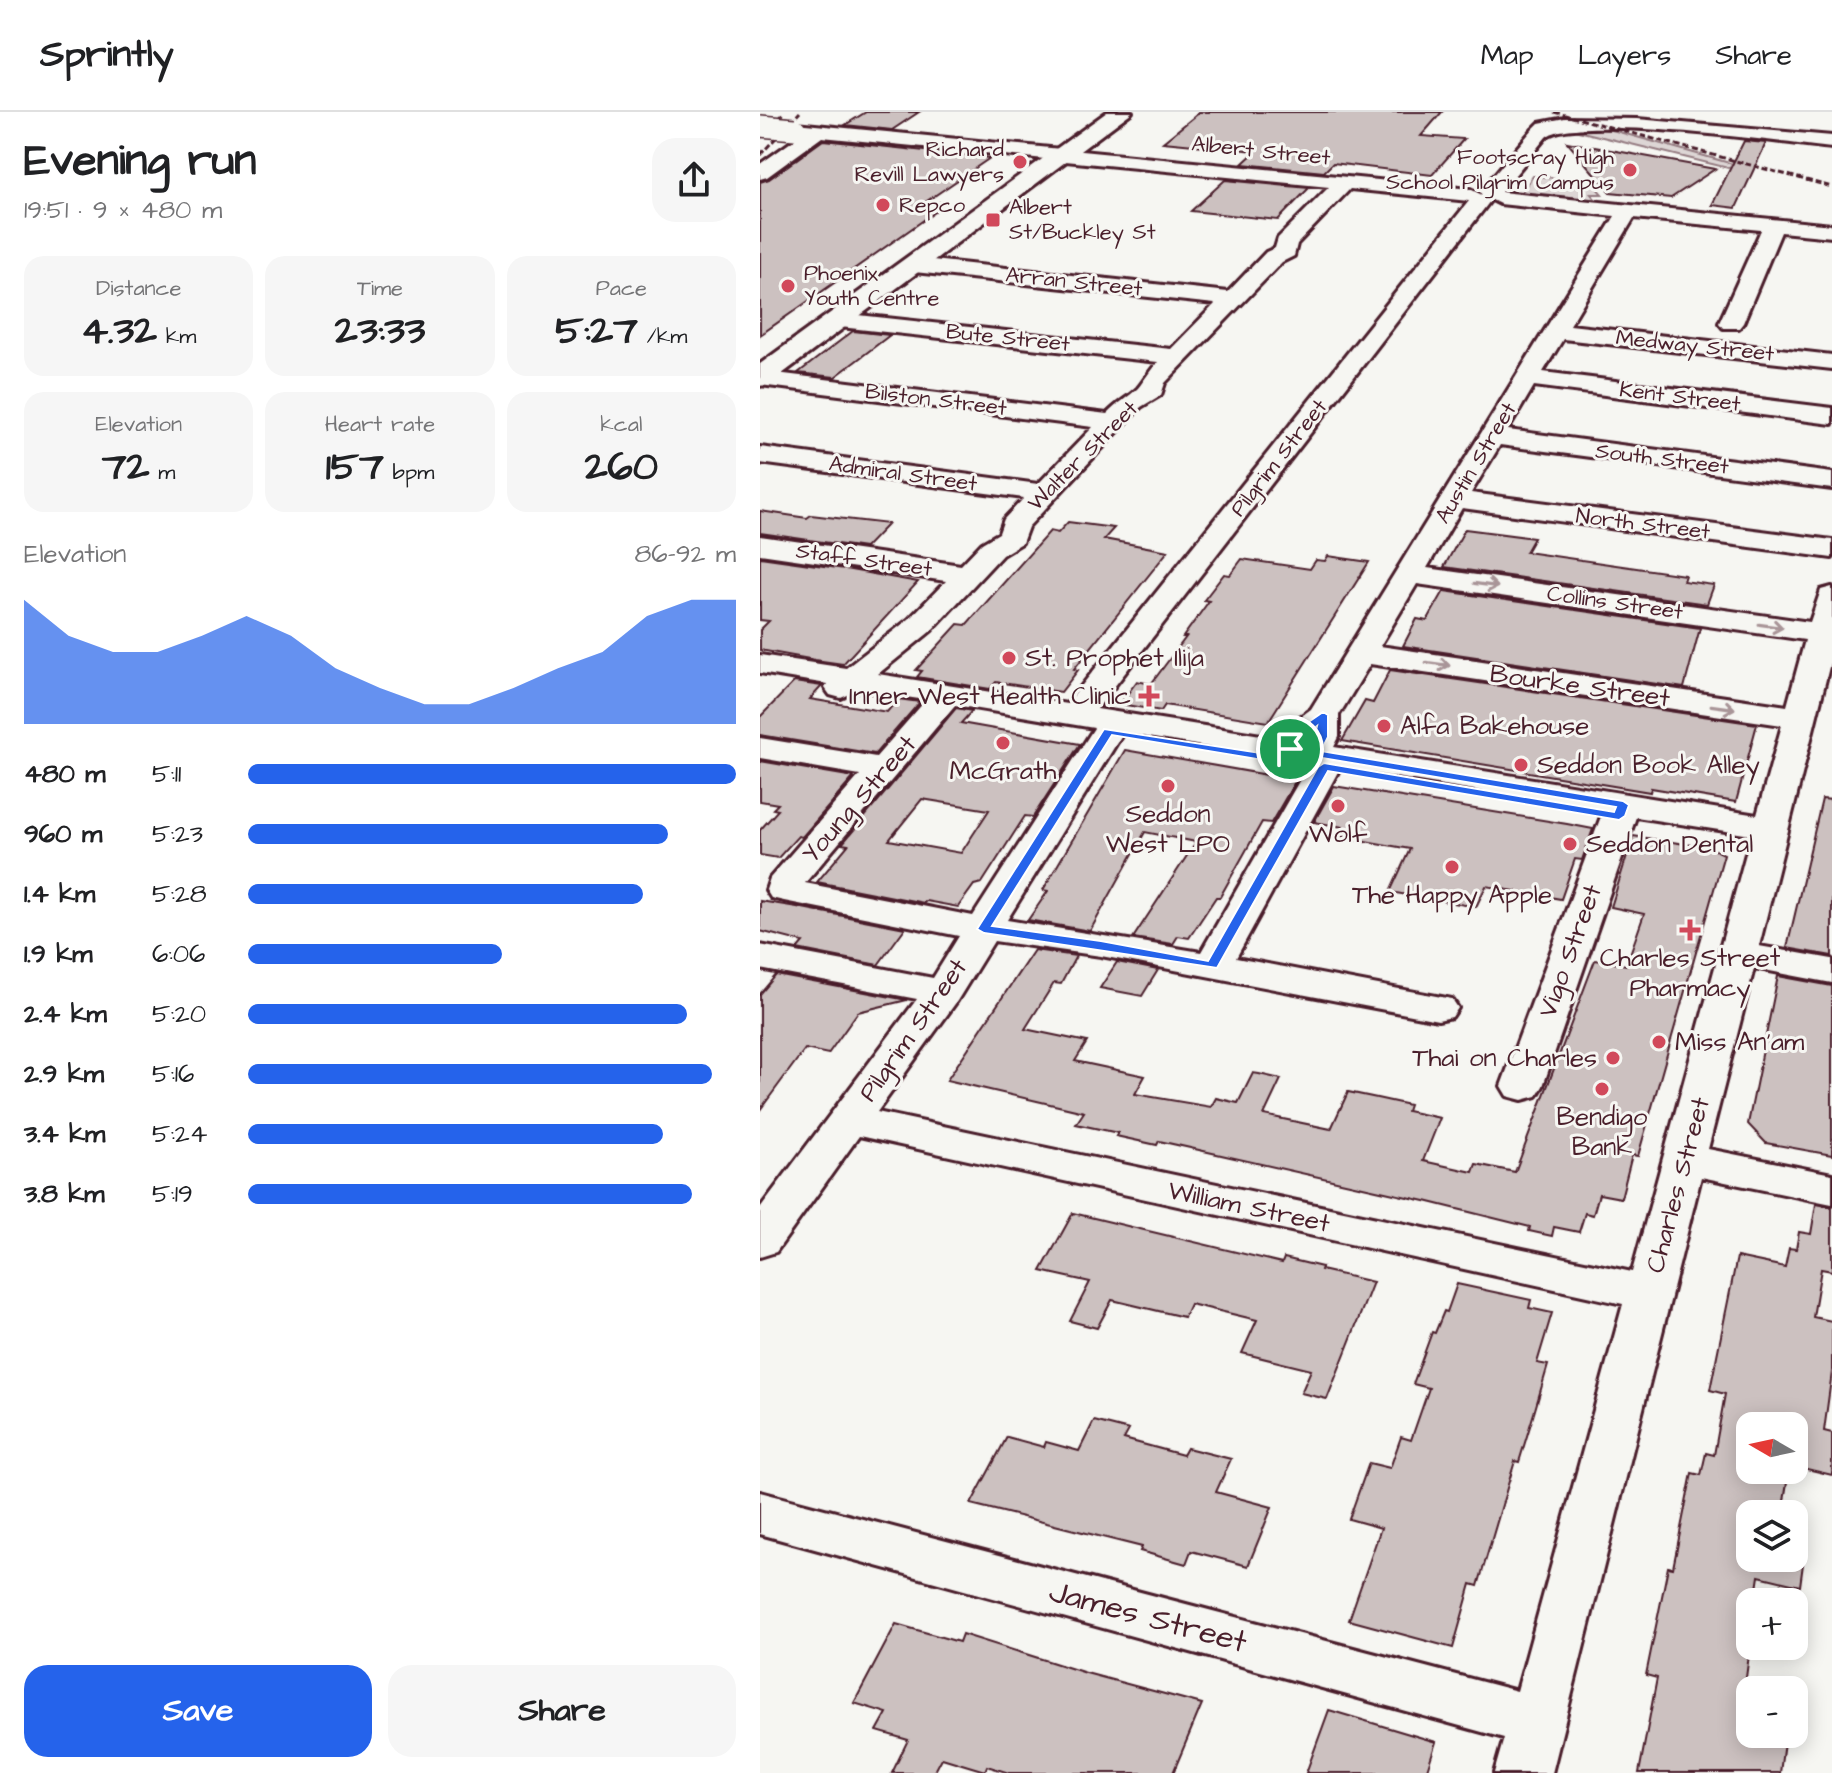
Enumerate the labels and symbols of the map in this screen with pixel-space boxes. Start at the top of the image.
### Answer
street label: Albert Street [1190,128,1332,174]
place label: Richard Revill Lawyers [855,134,1004,191]
place label: Footscray High School Pilgrim Campus [1386,142,1614,199]
marker: Richard Revill Lawyers [1011,153,1029,171]
marker: Footscray High School Pilgrim Campus [1621,161,1639,179]
place label: Repco [899,190,966,221]
place label: Albert St/Buckley St [1009,192,1156,249]
marker: Repco [874,196,892,214]
marker: Albert St/Buckley St [984,211,1002,229]
place label: Phoenix Youth Centre [804,258,939,314]
street label: Arran Street [1004,259,1144,305]
marker: Phoenix Youth Centre [779,277,797,295]
street label: Bute Street [945,316,1072,360]
street label: Medway Street [1614,322,1776,371]
street label: Kent Street [1618,374,1742,420]
street label: Bilston Street [863,376,1009,424]
street label: Pilgrim Street [1223,393,1336,524]
street label: Walter Street [1021,394,1145,518]
street label: Austin Street [1428,397,1524,529]
street label: South Street [1594,435,1731,483]
street label: Admiral Street [827,448,979,500]
street label: North Street [1574,500,1712,548]
street label: Staff Street [794,535,934,585]
one-way arrow [1473,578,1498,593]
street label: Collins Street [1545,578,1685,628]
one-way arrow [1758,619,1783,634]
place label: St. Prophet Ilija [1025,640,1204,676]
marker: St. Prophet Ilija [1000,649,1018,667]
street label: Bourke Street [1488,656,1673,717]
one-way arrow [1425,657,1450,672]
place label: Inner West Health Clinic [849,678,1131,714]
marker: Inner West Health Clinic [1138,685,1160,707]
one-way arrow [1710,700,1735,715]
place label: Alfa Bakehouse [1400,708,1589,744]
pin [1256,715,1324,783]
marker: Alfa Bakehouse [1375,717,1393,735]
street label: Young Street [793,727,926,872]
marker: McGrath [994,734,1012,752]
place label: Seddon Book Alley [1537,747,1760,785]
place label: McGrath [950,753,1057,789]
marker: Seddon Book Alley [1512,756,1530,774]
marker: Seddon West LPO [1159,777,1177,795]
place label: Seddon West LPO [1106,796,1230,862]
marker: Wolf [1329,797,1347,815]
place label: Wolf [1309,816,1368,852]
place label: Seddon Dental [1586,826,1753,862]
marker: Seddon Dental [1561,835,1579,853]
marker: The Happy Apple [1443,858,1461,876]
place label: The Happy Apple [1352,877,1552,915]
street label: Vigo Street [1529,879,1613,1023]
marker: Charles Street Pharmacy [1681,921,1699,939]
place label: Charles Street Pharmacy [1600,940,1781,1008]
street label: Pilgrim Street [850,951,978,1110]
place label: Miss An'am [1675,1024,1805,1060]
marker: Miss An'am [1650,1033,1668,1051]
place label: Thai on Charles [1412,1040,1597,1076]
marker: Thai on Charles [1604,1049,1622,1067]
marker: Bendigo Bank [1593,1080,1611,1098]
street label: Charles Street [1637,1093,1719,1277]
place label: Bendigo Bank [1557,1099,1648,1165]
street label: William Street [1165,1172,1334,1242]
north arrow [1736,1412,1808,1484]
street label: James Street [1044,1569,1252,1665]

